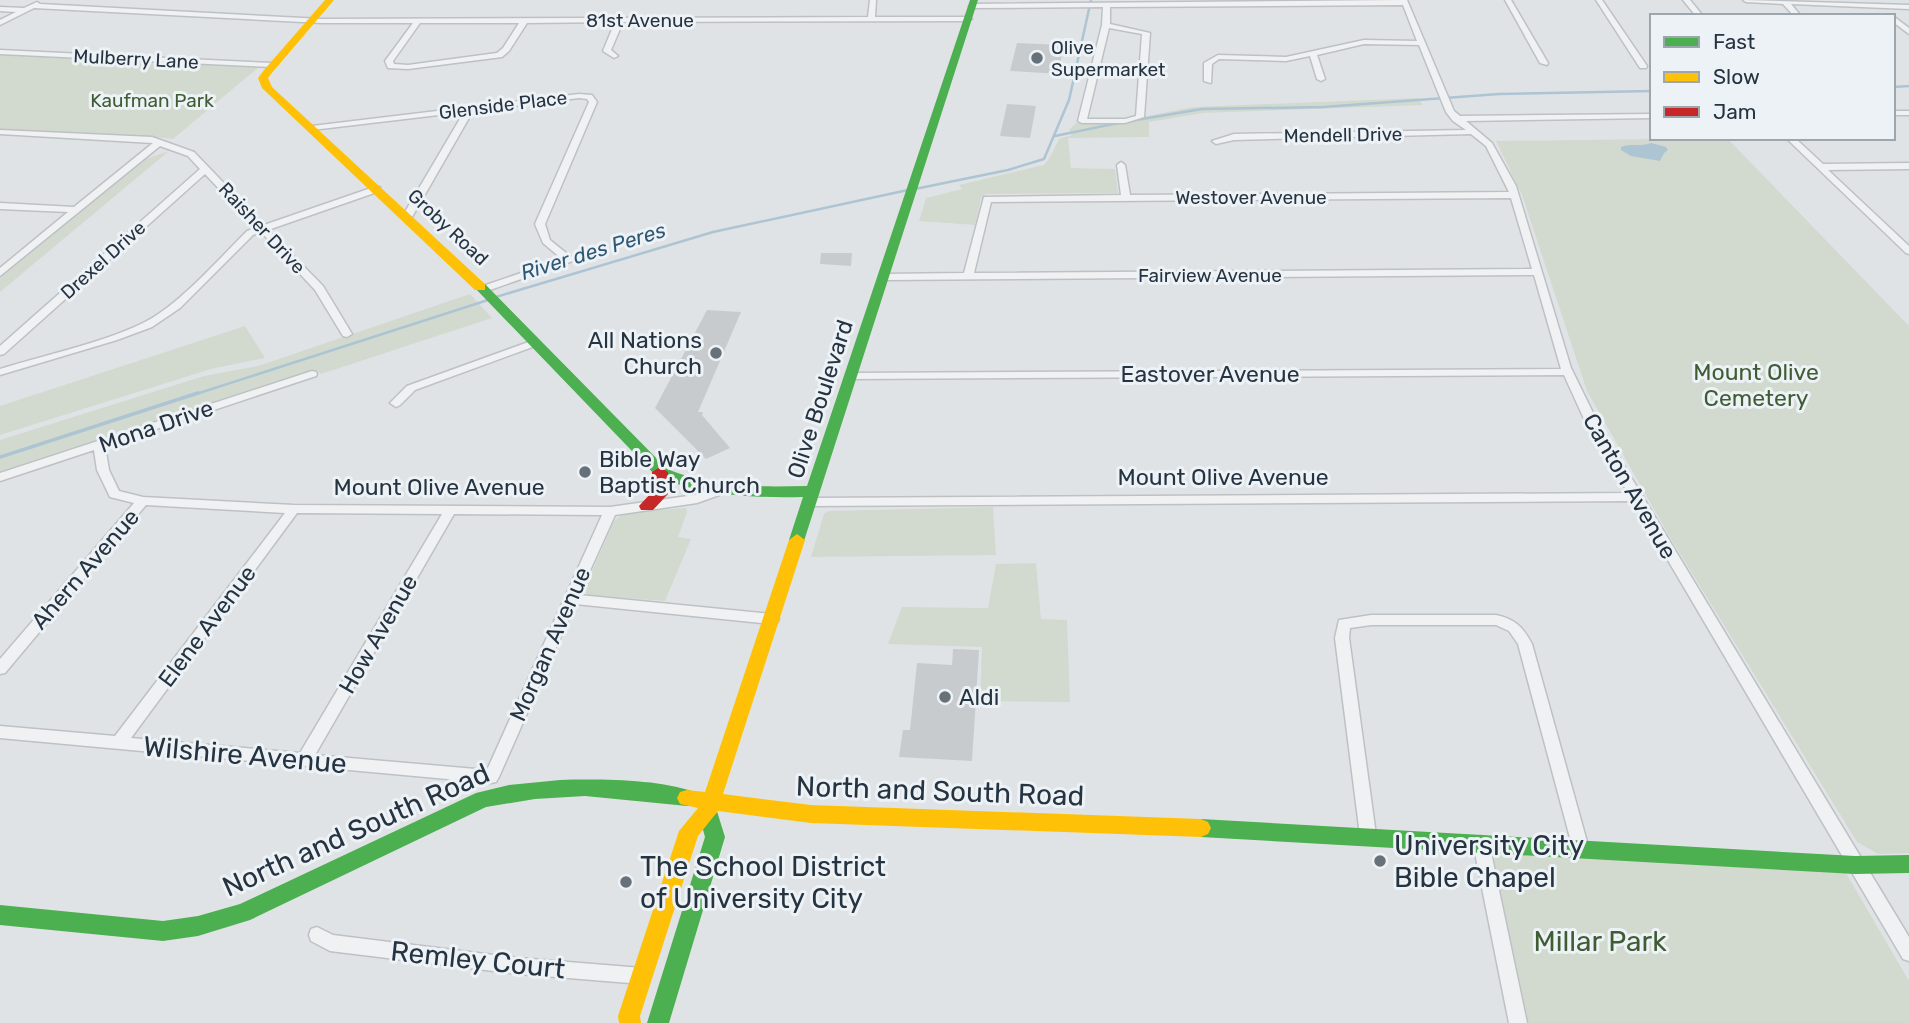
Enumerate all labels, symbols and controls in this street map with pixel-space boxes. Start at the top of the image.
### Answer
street label: 81st Avenue [586,9,694,32]
legend [1650,14,1895,140]
text: Fast [1713,29,1755,54]
place label: Olive Supermarket [1051,36,1166,81]
street label: Mulberry Lane [73,44,199,74]
marker: Olive Supermarket [1029,50,1045,66]
text: Slow [1713,64,1760,89]
street label: Glenside Place [438,86,568,124]
park label: Kaufman Park [90,89,214,112]
text: Jam [1713,99,1757,124]
street label: Mendell Drive [1283,122,1403,148]
street label: Raisher Drive [214,178,310,278]
street label: Groby Road [403,184,493,270]
street label: Westover Avenue [1175,186,1327,209]
street label: Drexel Drive [56,216,150,304]
water label: River des Peres [517,217,669,285]
street label: Fairview Avenue [1138,264,1282,287]
street label: Olive Boulevard [781,316,859,482]
place label: All Nations Church [588,326,702,380]
marker: All Nations Church [708,345,724,361]
park label: Mount Olive Cemetery [1693,358,1819,412]
street label: Eastover Avenue [1120,360,1300,388]
street label: Mona Drive [95,393,217,459]
street label: Canton Avenue [1577,408,1683,564]
place label: Bible Way Baptist Church [599,445,760,499]
street label: Mount Olive Avenue [1117,463,1329,491]
marker: Bible Way Baptist Church [577,464,593,480]
street label: Mount Olive Avenue [333,473,545,501]
street label: Ahern Avenue [25,503,145,635]
street label: Elene Avenue [152,560,262,692]
street label: Morgan Avenue [503,563,597,725]
street label: How Avenue [333,569,423,699]
place label: Aldi [959,683,999,711]
marker: Aldi [937,689,953,705]
street label: Wilshire Avenue [142,730,348,780]
street label: North and South Road [217,756,495,904]
street label: North and South Road [795,769,1085,813]
place label: University City Bible Chapel [1394,829,1584,894]
place label: The School District of University City [640,850,886,915]
marker: University City Bible Chapel [1372,853,1388,869]
marker: The School District of University City [618,874,634,890]
park label: Millar Park [1533,925,1667,958]
street label: Remley Court [389,934,567,986]

